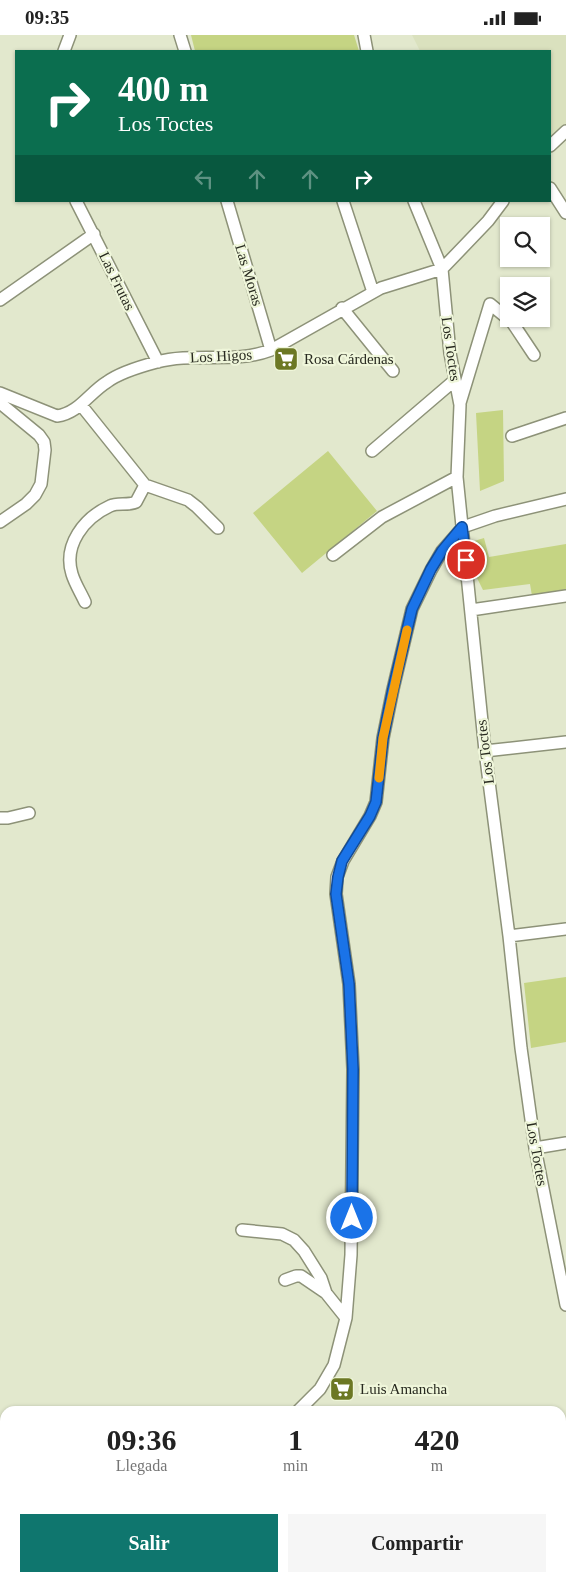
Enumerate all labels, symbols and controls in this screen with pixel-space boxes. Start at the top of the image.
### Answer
text: 09:35 [25,7,69,28]
icon: right [35,70,100,135]
text: 400 m [118,70,208,109]
text: Los Toctes [118,111,213,136]
icon: left [190,165,218,193]
icon: ahead [243,165,271,193]
icon: ahead [296,165,324,193]
icon: right [349,165,377,193]
map controls [500,217,550,327]
button: search [500,217,550,267]
street label: Las Moras [232,242,266,308]
street label: Las Frutas [96,249,138,313]
button: layers [500,277,550,327]
street label: Los Toctes [439,316,463,382]
street label: Los Higos [190,346,253,366]
supermarket icon: Rosa Cárdenas [273,346,299,372]
place label: Rosa Cárdenas [304,351,394,367]
pin [445,539,487,581]
icon: arrive [452,546,480,574]
street label: Los Toctes [473,719,497,785]
street label: Los Toctes [523,1121,551,1188]
position arrow [325,1191,377,1243]
supermarket icon: Luis Amancha [329,1376,355,1402]
place label: Luis Amancha [360,1381,447,1397]
text: 09:36 [107,1423,177,1456]
text: 1 [288,1423,303,1456]
text: 420 [414,1423,459,1456]
text: Llegada [116,1457,167,1474]
text: min [283,1457,308,1474]
text: m [431,1457,443,1474]
button: Salir [20,1514,278,1572]
button: Compartir [288,1514,546,1572]

